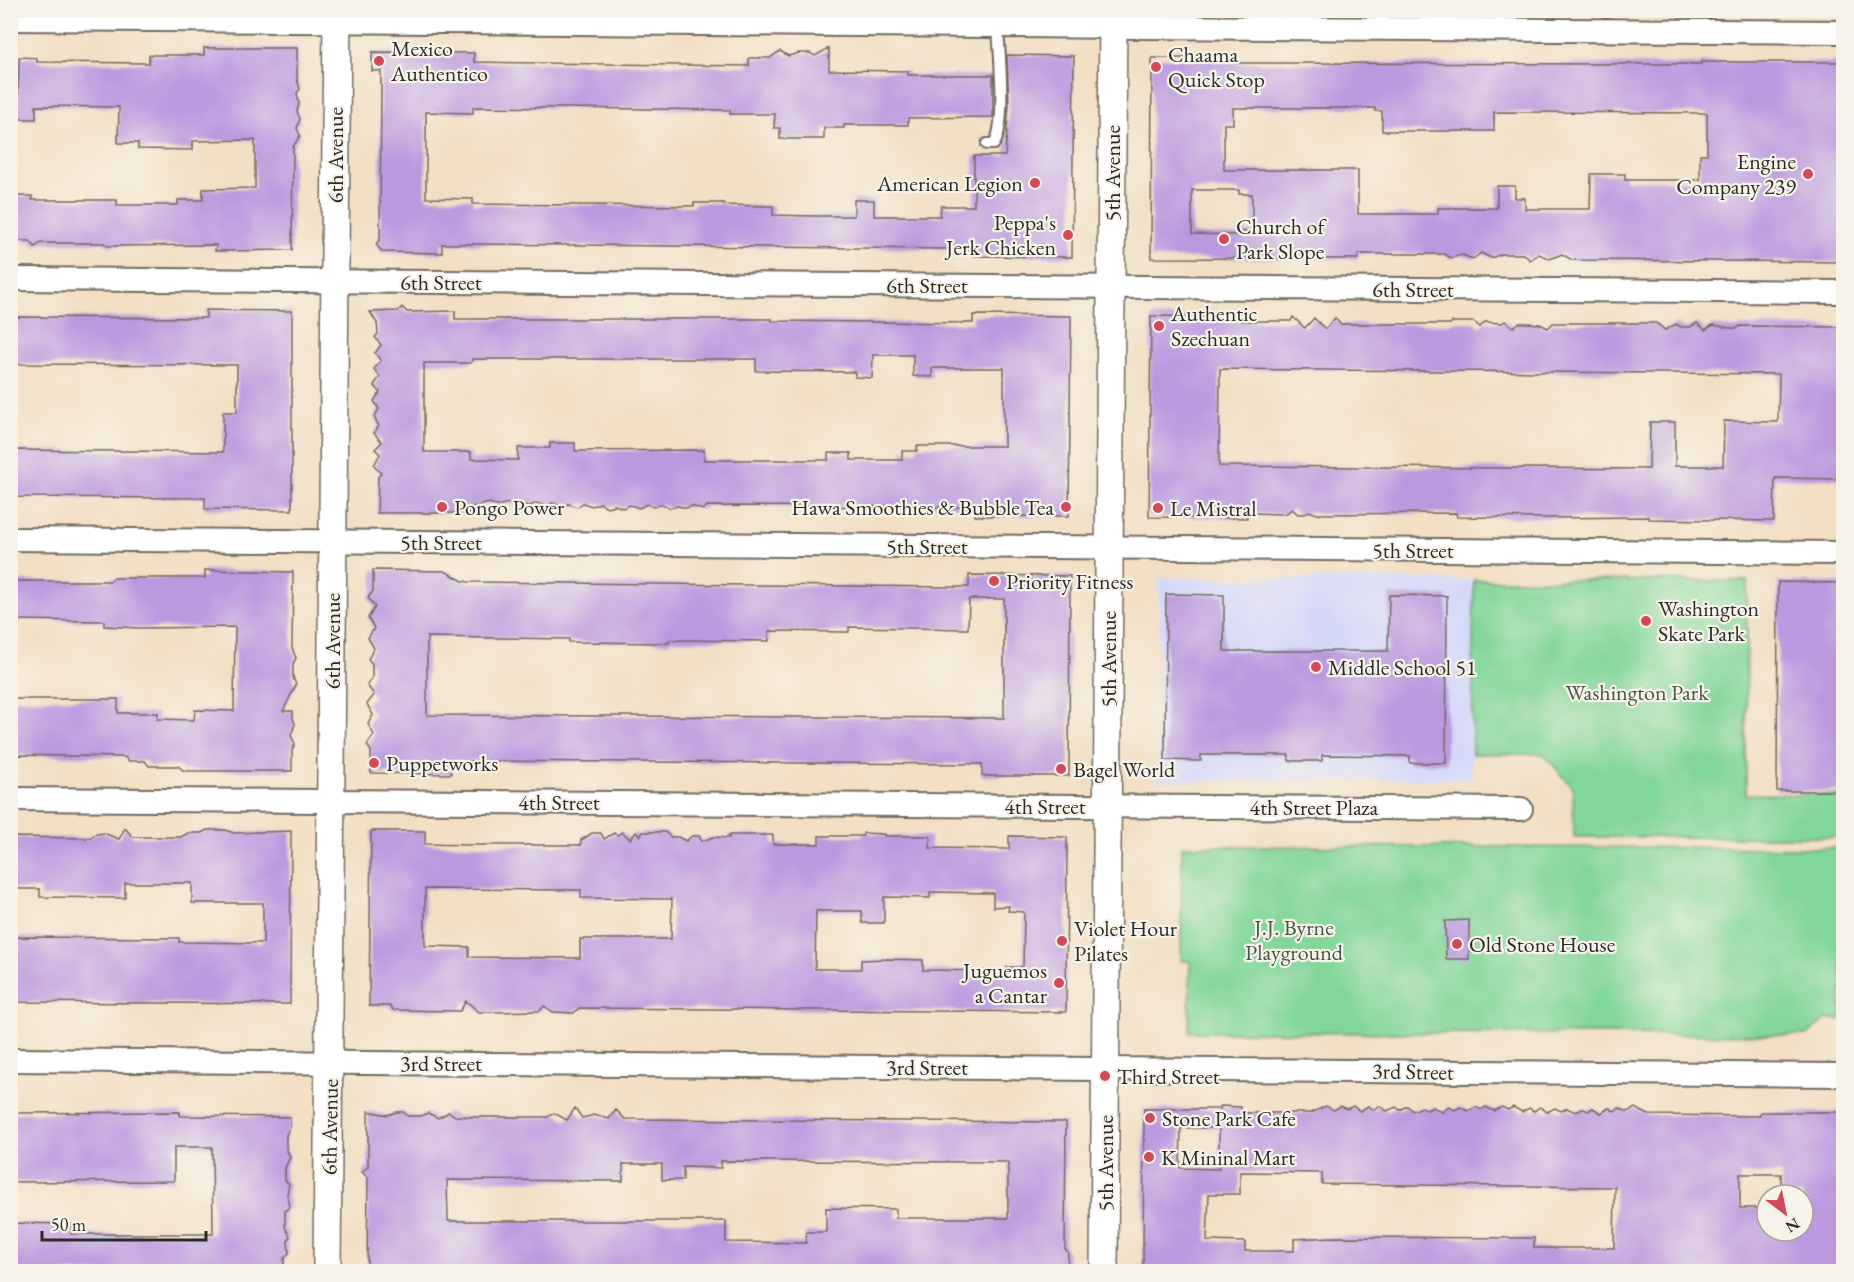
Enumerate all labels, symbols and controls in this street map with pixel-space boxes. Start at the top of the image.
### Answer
place label: Mexico Authentico [390,34,488,88]
place label: Chaama Quick Stop [1168,40,1265,94]
marker: Mexico Authentico [372,54,386,68]
marker: Chaama Quick Stop [1149,60,1163,74]
street label: 6th Avenue [321,106,350,203]
street label: 5th Avenue [1098,124,1127,221]
place label: Engine Company 239 [1676,147,1796,201]
marker: Engine Company 239 [1801,167,1815,181]
place label: American Legion [876,169,1023,198]
marker: American Legion [1028,176,1042,190]
place label: Peppa's Jerk Chicken [944,208,1056,262]
place label: Church of Park Slope [1236,212,1327,266]
marker: Peppa's Jerk Chicken [1061,228,1075,242]
marker: Church of Park Slope [1217,232,1231,246]
street label: 6th Street [400,268,482,297]
street label: 6th Street [886,271,968,300]
street label: 6th Street [1372,275,1454,304]
place label: Authentic Szechuan [1170,299,1258,353]
marker: Authentic Szechuan [1152,319,1166,333]
place label: Pongo Power [454,493,565,522]
place label: Hawa Smoothies & Bubble Tea [791,493,1054,522]
place label: Le Mistral [1170,494,1256,523]
marker: Pongo Power [435,500,449,514]
marker: Hawa Smoothies & Bubble Tea [1059,500,1073,514]
marker: Le Mistral [1151,501,1165,515]
street label: 5th Street [400,528,482,557]
street label: 5th Street [886,532,968,561]
street label: 5th Street [1372,536,1454,565]
place label: Priority Fitness [1006,567,1133,596]
marker: Priority Fitness [987,574,1001,588]
street label: 6th Avenue [318,592,347,689]
place label: Washington Skate Park [1658,594,1760,648]
street label: 5th Avenue [1094,610,1123,707]
marker: Washington Skate Park [1639,614,1653,628]
place label: Middle School 51 [1328,653,1477,682]
marker: Middle School 51 [1309,660,1323,674]
park label: Washington Park [1565,678,1709,707]
place label: Puppetworks [386,749,498,778]
place label: Bagel World [1073,755,1176,784]
marker: Puppetworks [367,756,381,770]
marker: Bagel World [1054,762,1068,776]
street label: 4th Street [518,788,600,817]
street label: 4th Street [1004,792,1086,821]
street label: 4th Street Plaza [1250,793,1379,822]
park label: J.J. Byrne Playground [1245,913,1344,967]
place label: Violet Hour Pilates [1074,914,1178,968]
place label: Old Stone House [1469,930,1616,959]
marker: Violet Hour Pilates [1055,934,1069,948]
marker: Old Stone House [1450,937,1464,951]
place label: Juguemos a Cantar [961,956,1048,1010]
marker: Juguemos a Cantar [1052,976,1066,990]
street label: 3rd Street [400,1049,482,1078]
street label: 3rd Street [886,1053,968,1082]
street label: 3rd Street [1372,1056,1454,1087]
place label: Third Street [1117,1062,1220,1091]
marker: Third Street [1098,1069,1112,1083]
street label: 6th Avenue [314,1078,345,1175]
place label: Stone Park Cafe [1162,1104,1296,1133]
marker: Stone Park Cafe [1143,1111,1157,1125]
street label: 5th Avenue [1091,1114,1120,1211]
place label: K Mininal Mart [1161,1143,1295,1172]
marker: K Mininal Mart [1142,1150,1156,1164]
north arrow [1755,1183,1815,1243]
scale bar [42,1204,206,1242]
text: 50 m [51,1213,86,1236]
text: N [1782,1213,1804,1238]

